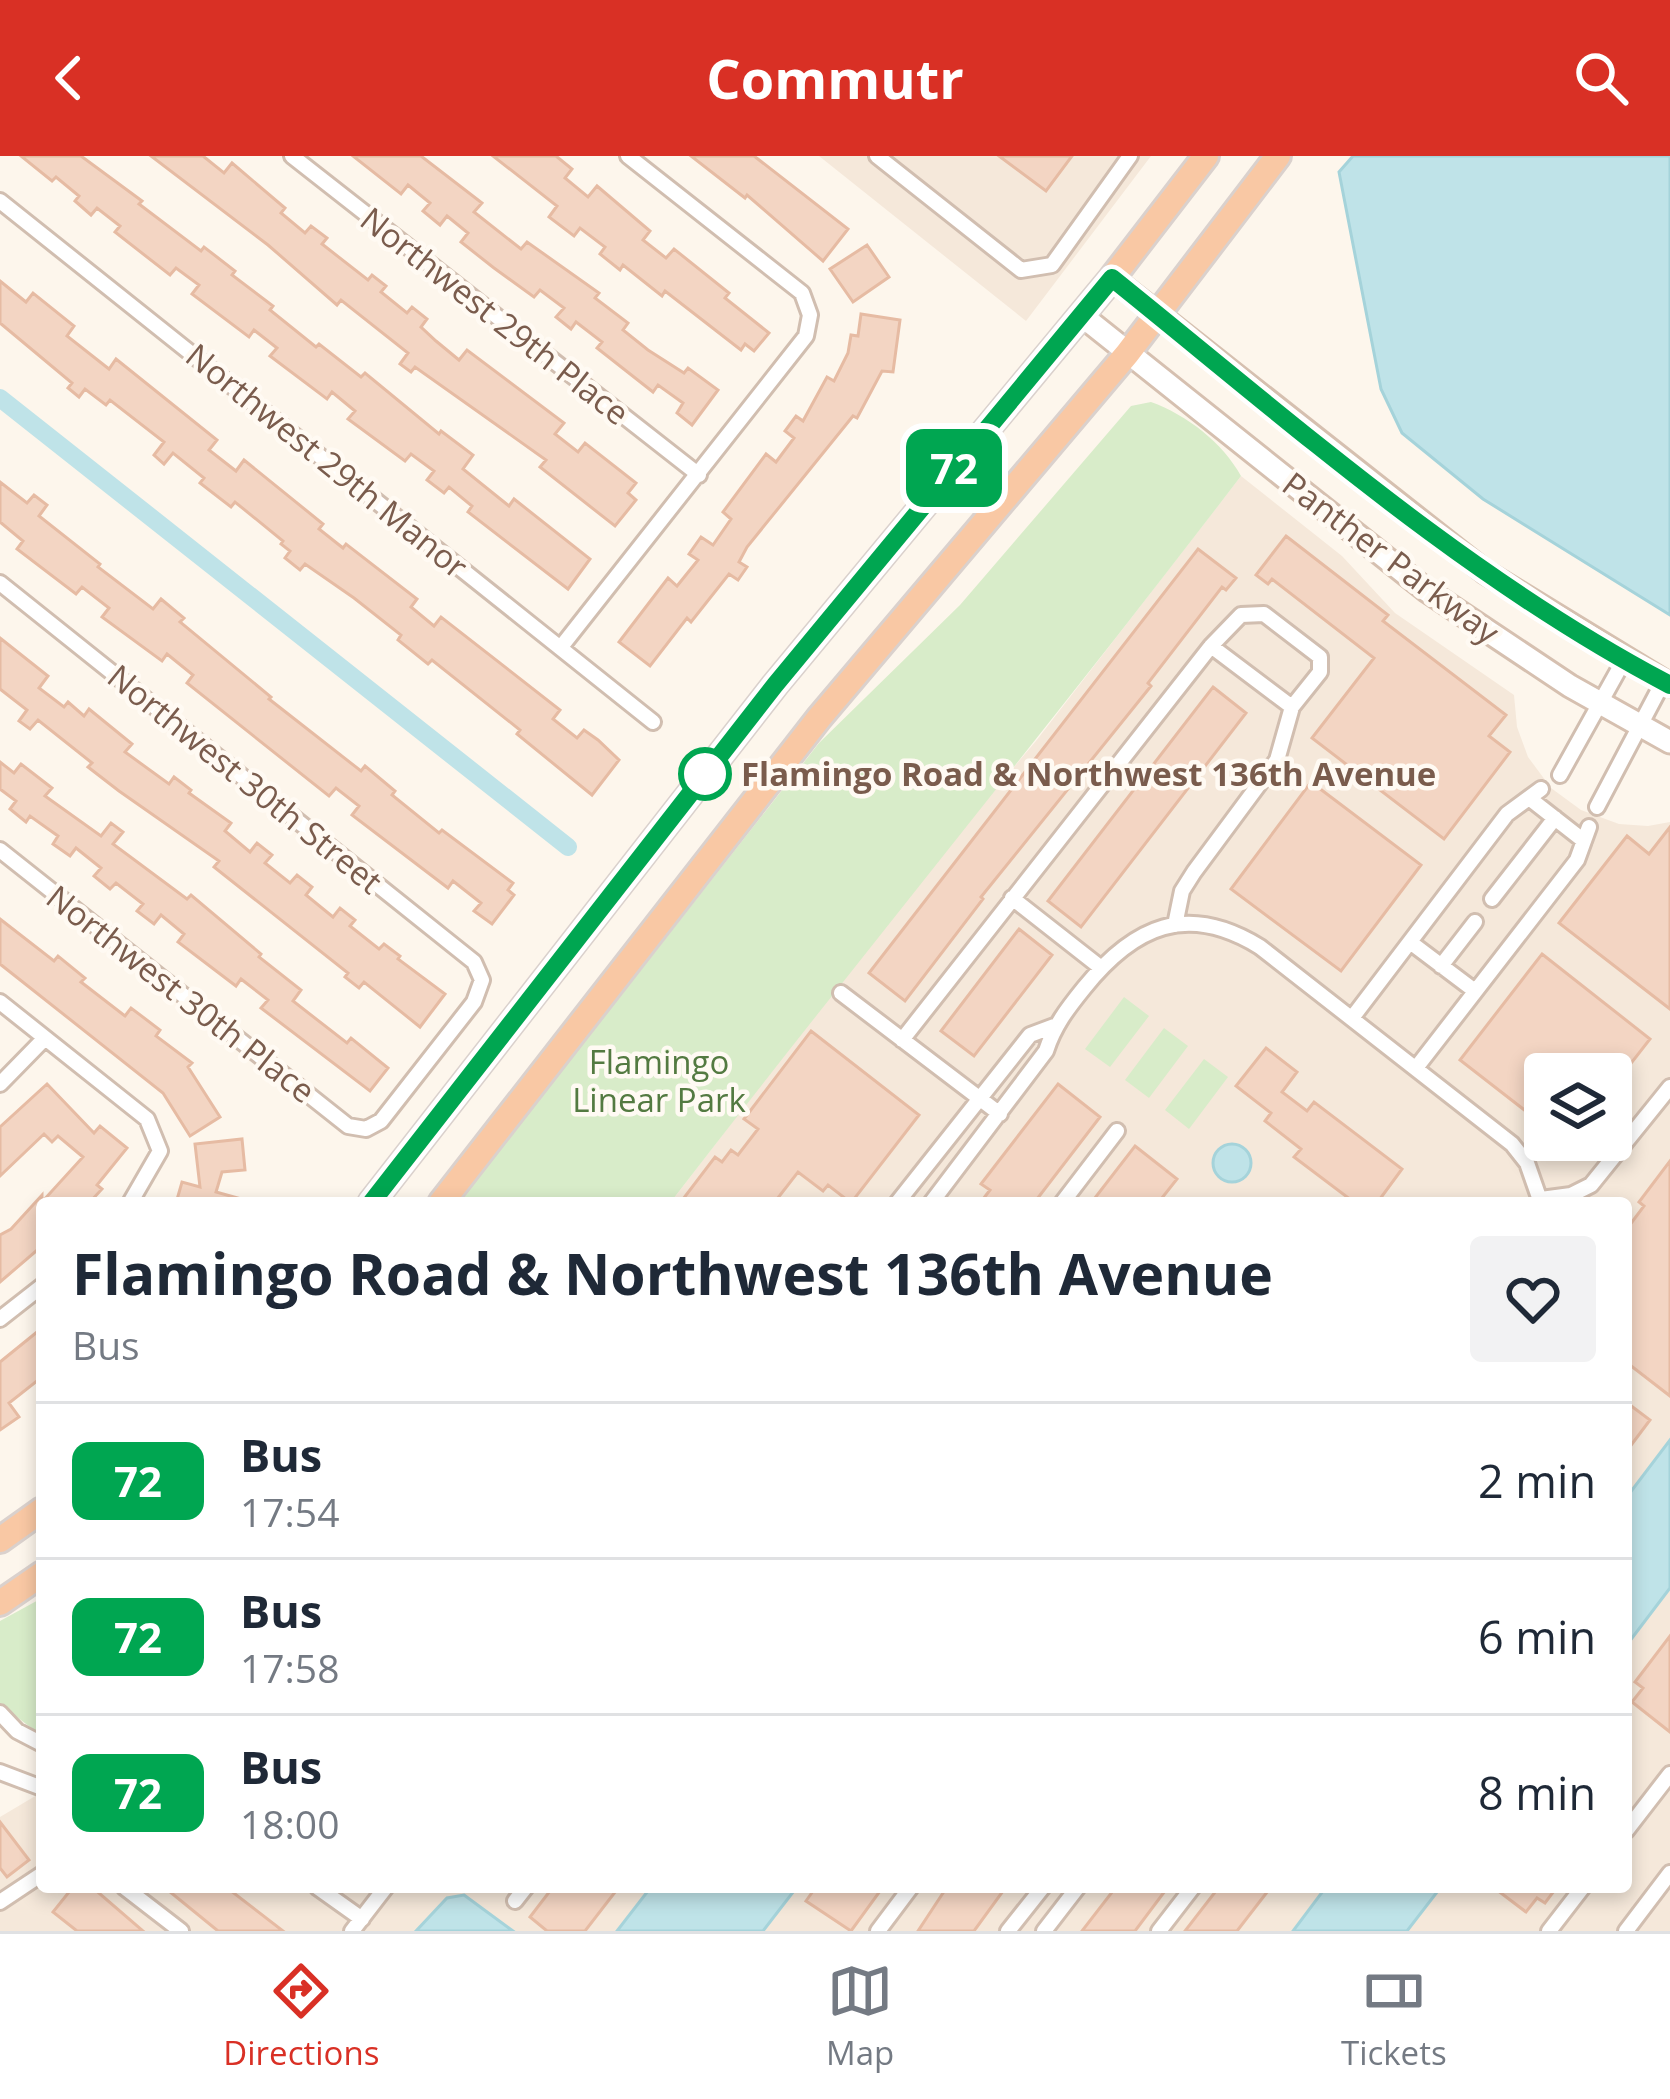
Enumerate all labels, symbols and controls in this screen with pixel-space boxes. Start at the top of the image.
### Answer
text: Commutr [706,41,964,115]
icon: back [36,45,102,111]
icon: search [1568,45,1634,111]
street label: Northwest 29th Place [352,196,639,435]
street label: Northwest 29th Manor [177,333,478,588]
line badge: 72 [900,429,1008,507]
text: 72 [930,439,978,496]
street label: Panther Parkway [1274,461,1509,654]
street label: Northwest 30th Street [99,654,392,903]
marker: Flamingo Road & Northwest 136th Avenue [680,749,730,799]
place label: Flamingo Road & Northwest 136th Avenue [741,751,1436,796]
street label: Northwest 30th Place [38,874,325,1113]
park label: Flamingo Linear Park [572,1039,747,1122]
map controls [1524,1053,1632,1161]
button: layers [1524,1053,1632,1161]
text: Flamingo Road & Northwest 136th Avenue [72,1234,1273,1312]
button: heart [1470,1236,1596,1362]
text: Bus [72,1318,140,1371]
text: Bus [240,1424,322,1485]
text: 2 min [1478,1450,1596,1511]
text: 72 [114,1452,162,1509]
text: 17:54 [240,1485,339,1538]
text: Bus [240,1580,322,1641]
text: 6 min [1478,1606,1596,1667]
text: 72 [114,1608,162,1665]
text: 17:58 [240,1641,339,1694]
text: Bus [240,1736,322,1797]
text: 8 min [1478,1762,1596,1823]
text: 72 [114,1764,162,1821]
text: 18:00 [240,1797,339,1850]
tab: Directions [223,1958,379,2075]
tab: Map [826,1958,894,2075]
tab: Tickets [1341,1958,1447,2075]

